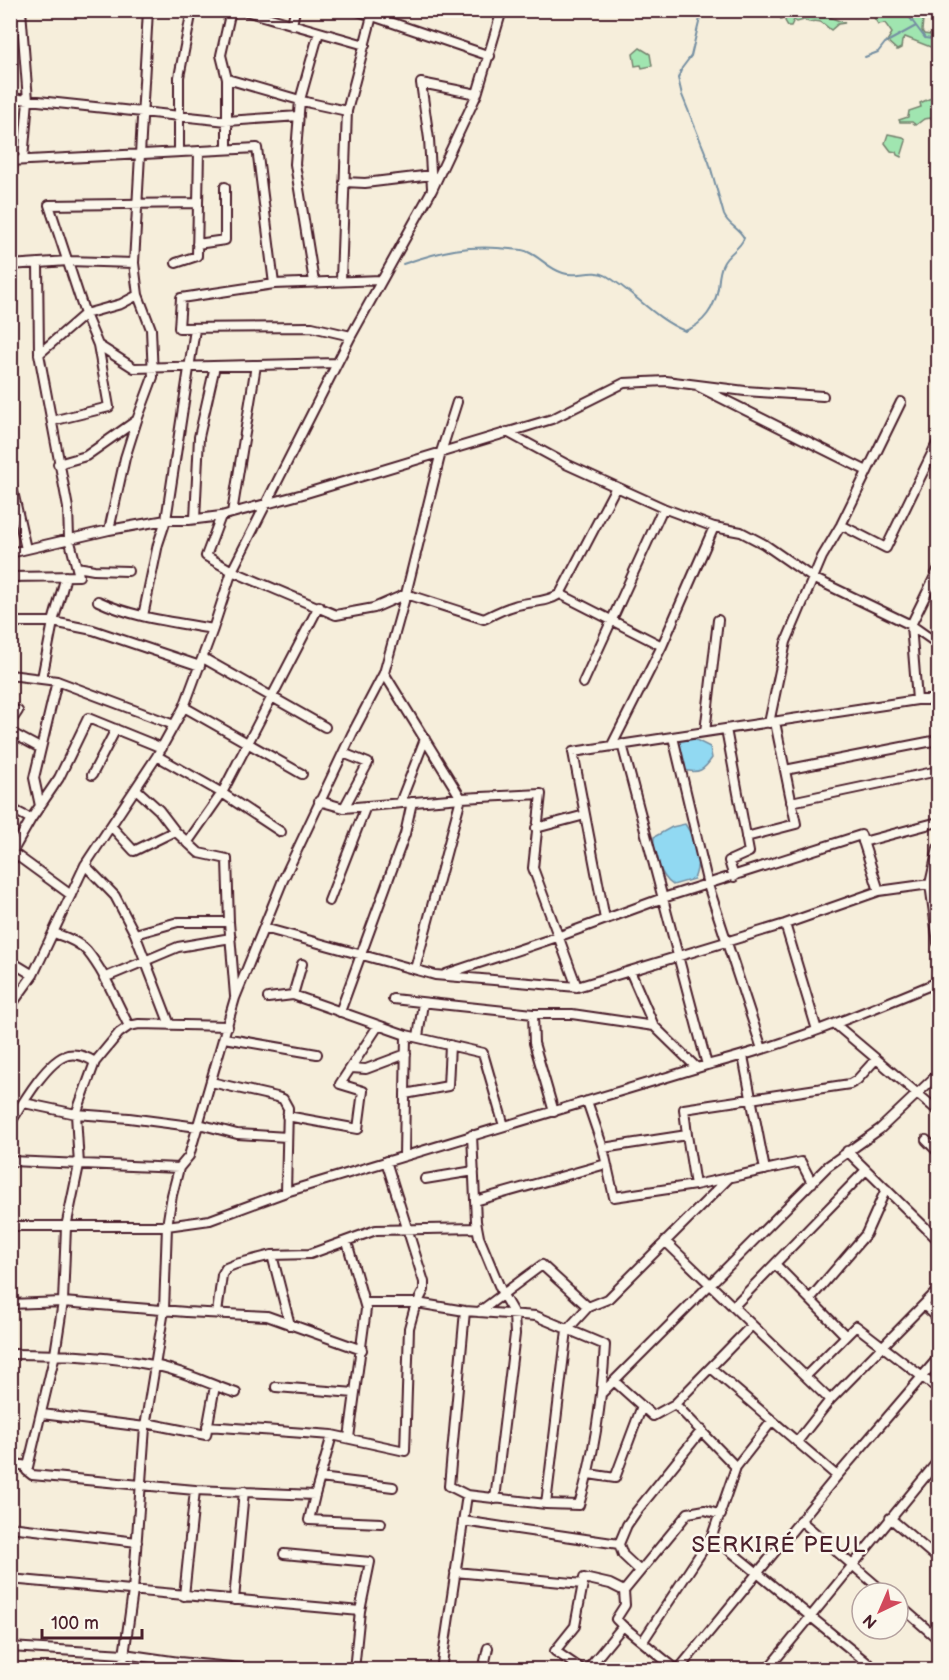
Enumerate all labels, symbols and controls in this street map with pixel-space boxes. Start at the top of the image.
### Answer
district label: SERKIRÉ PEUL [691,1531,867,1559]
north arrow [850,1581,910,1641]
scale bar [42,1602,142,1640]
text: N [860,1610,882,1632]
text: 100 m [51,1613,99,1634]

